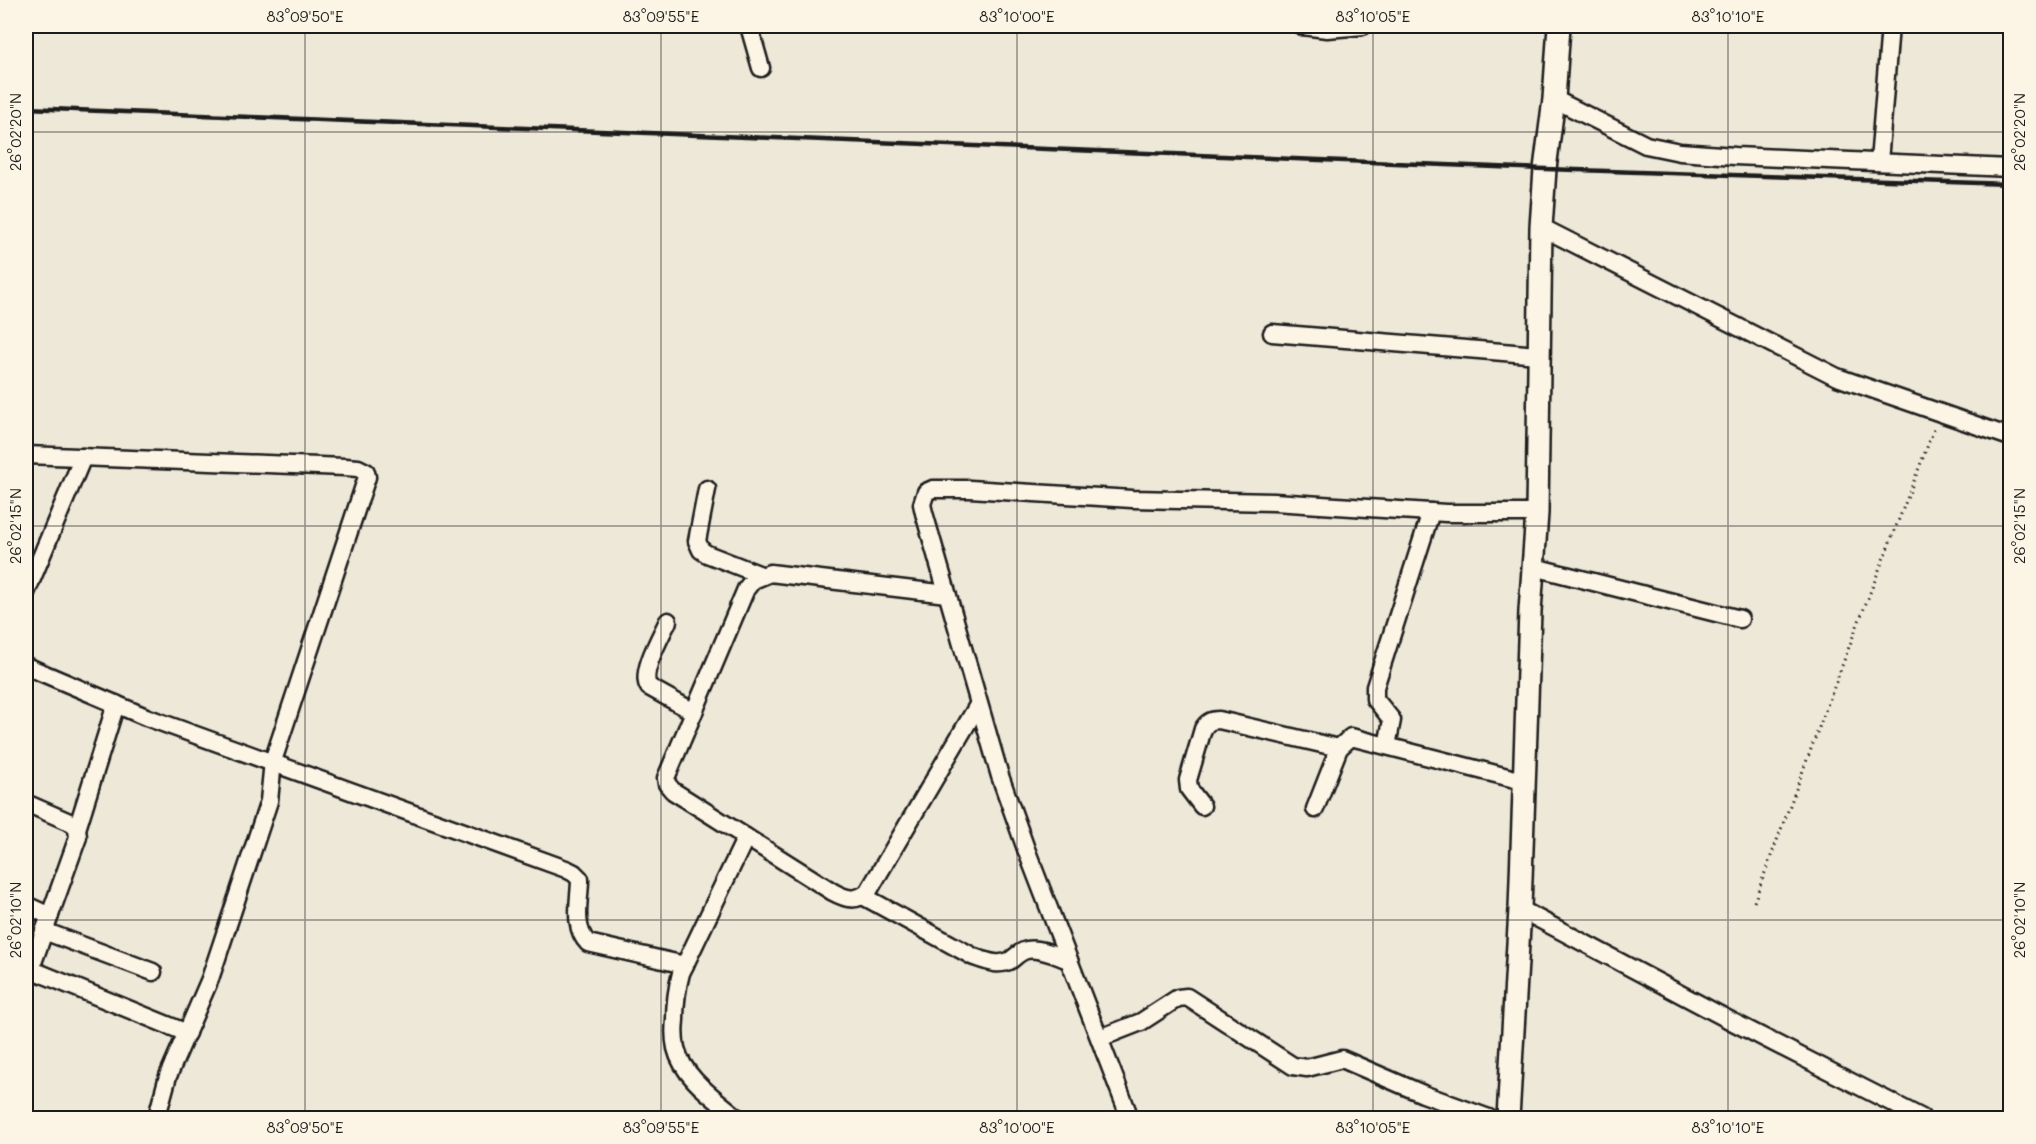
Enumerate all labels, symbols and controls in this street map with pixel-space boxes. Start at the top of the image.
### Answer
text: 83°09'50"E [267,6,344,26]
text: 83°09'55"E [623,6,700,26]
text: 83°10'00"E [979,6,1055,26]
text: 83°10'05"E [1336,6,1411,26]
text: 83°10'10"E [1692,6,1765,26]
text: 26°02'20"N [5,93,25,171]
text: 26°02'20"N [2009,93,2029,171]
text: 26°02'15"N [5,488,25,564]
text: 26°02'15"N [2009,488,2029,564]
text: 26°02'10"N [5,882,25,958]
text: 26°02'10"N [2009,882,2029,958]
text: 83°09'50"E [267,1117,344,1137]
text: 83°09'55"E [623,1117,700,1137]
text: 83°10'00"E [979,1117,1055,1137]
text: 83°10'05"E [1336,1117,1411,1137]
text: 83°10'10"E [1692,1117,1765,1137]

